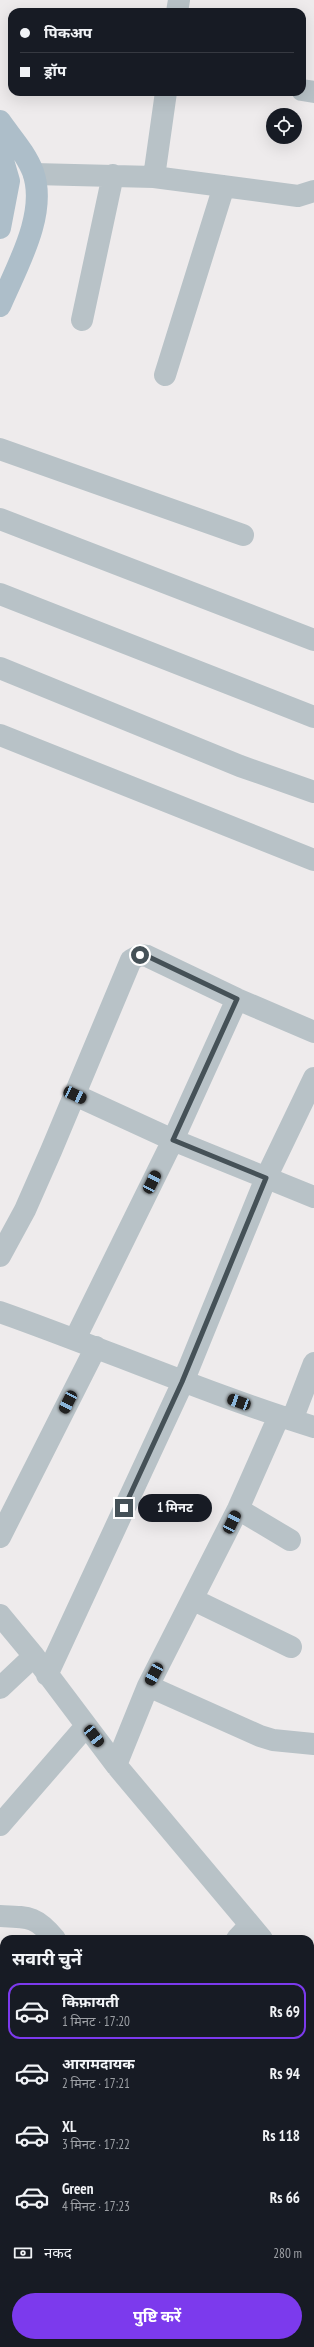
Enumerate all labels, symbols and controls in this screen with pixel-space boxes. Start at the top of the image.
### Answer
text: पिकअप [44,23,92,42]
text: ड्रॉप [44,61,66,80]
map controls [266,108,302,144]
button: locate [266,108,302,144]
route start [131,946,149,964]
car [62,1084,88,1106]
car [141,1169,163,1195]
car [57,1389,79,1415]
car [226,1392,252,1412]
callout: 1 मिनट [138,1494,212,1522]
route end [115,1499,133,1517]
text: 1 मिनट [157,1499,193,1516]
car [221,1509,243,1535]
car [143,1661,165,1687]
car [82,1723,106,1749]
text: सवारी चुनें [12,1947,82,1970]
text: किफ़ायती [62,1992,119,2011]
icon: car [14,1993,50,2029]
text: Rs 69 [270,2002,300,2021]
text: 1 मिनट · 17:20 [62,2013,130,2030]
text: आरामदायक [62,2054,135,2073]
icon: car [14,2055,50,2091]
text: Rs 94 [270,2064,300,2083]
text: 2 मिनट · 17:21 [62,2075,130,2092]
icon: car [14,2117,50,2153]
text: XL [62,2117,76,2136]
text: Rs 118 [263,2126,300,2145]
text: 3 मिनट · 17:22 [62,2136,130,2153]
icon: car [14,2179,50,2215]
text: Green [62,2179,94,2198]
text: Rs 66 [270,2188,300,2207]
text: 4 मिनट · 17:23 [62,2198,130,2215]
icon: cash [12,2242,34,2264]
text: नकद [44,2243,72,2262]
text: 280 m [273,2245,302,2262]
button: पुष्टि करें [12,2293,302,2339]

